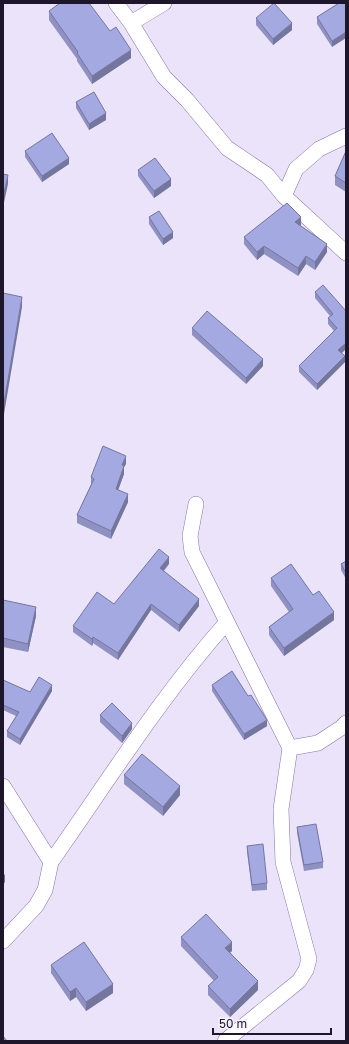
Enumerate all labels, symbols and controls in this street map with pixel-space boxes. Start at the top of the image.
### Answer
scale bar [213,1010,331,1036]
text: 50 m [219,1016,247,1031]

